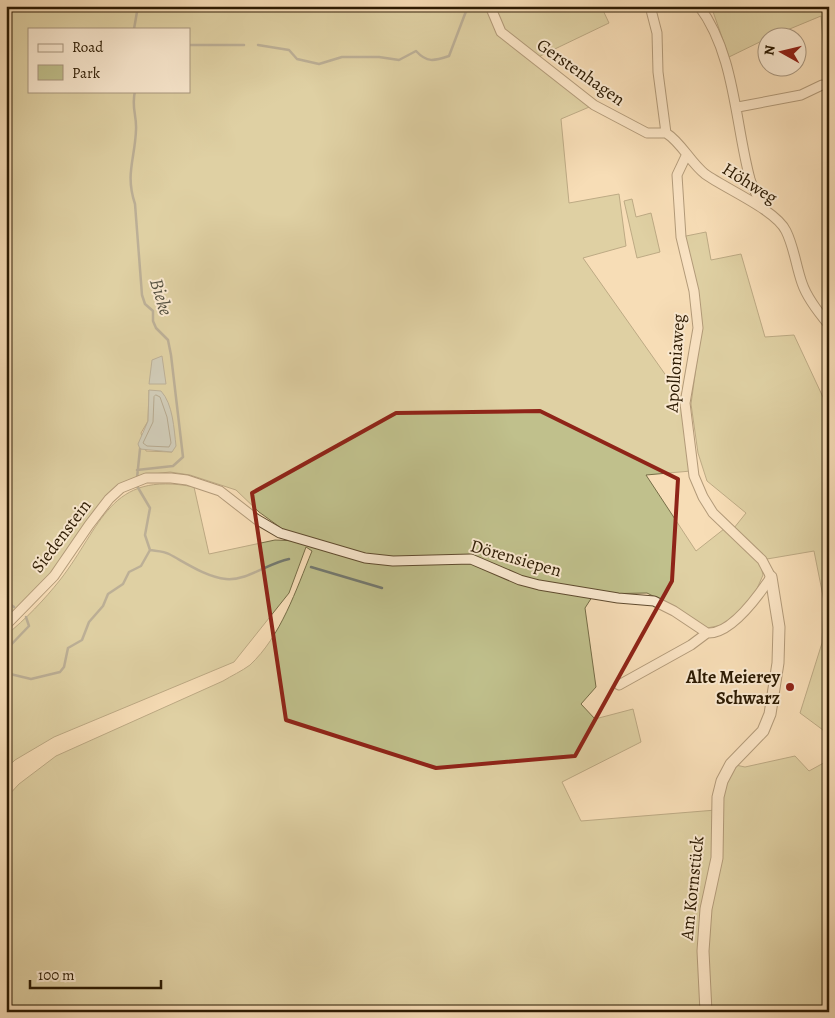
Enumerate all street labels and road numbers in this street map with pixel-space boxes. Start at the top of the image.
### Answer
street label: Gerstenhagen [532,33,630,111]
street label: Höhweg [718,157,782,209]
street label: Apolloniaweg [660,313,690,414]
street label: Siedenstein [25,494,97,578]
street label: Dörensiepen [467,533,565,583]
street label: Am Kornstück [674,835,709,942]

